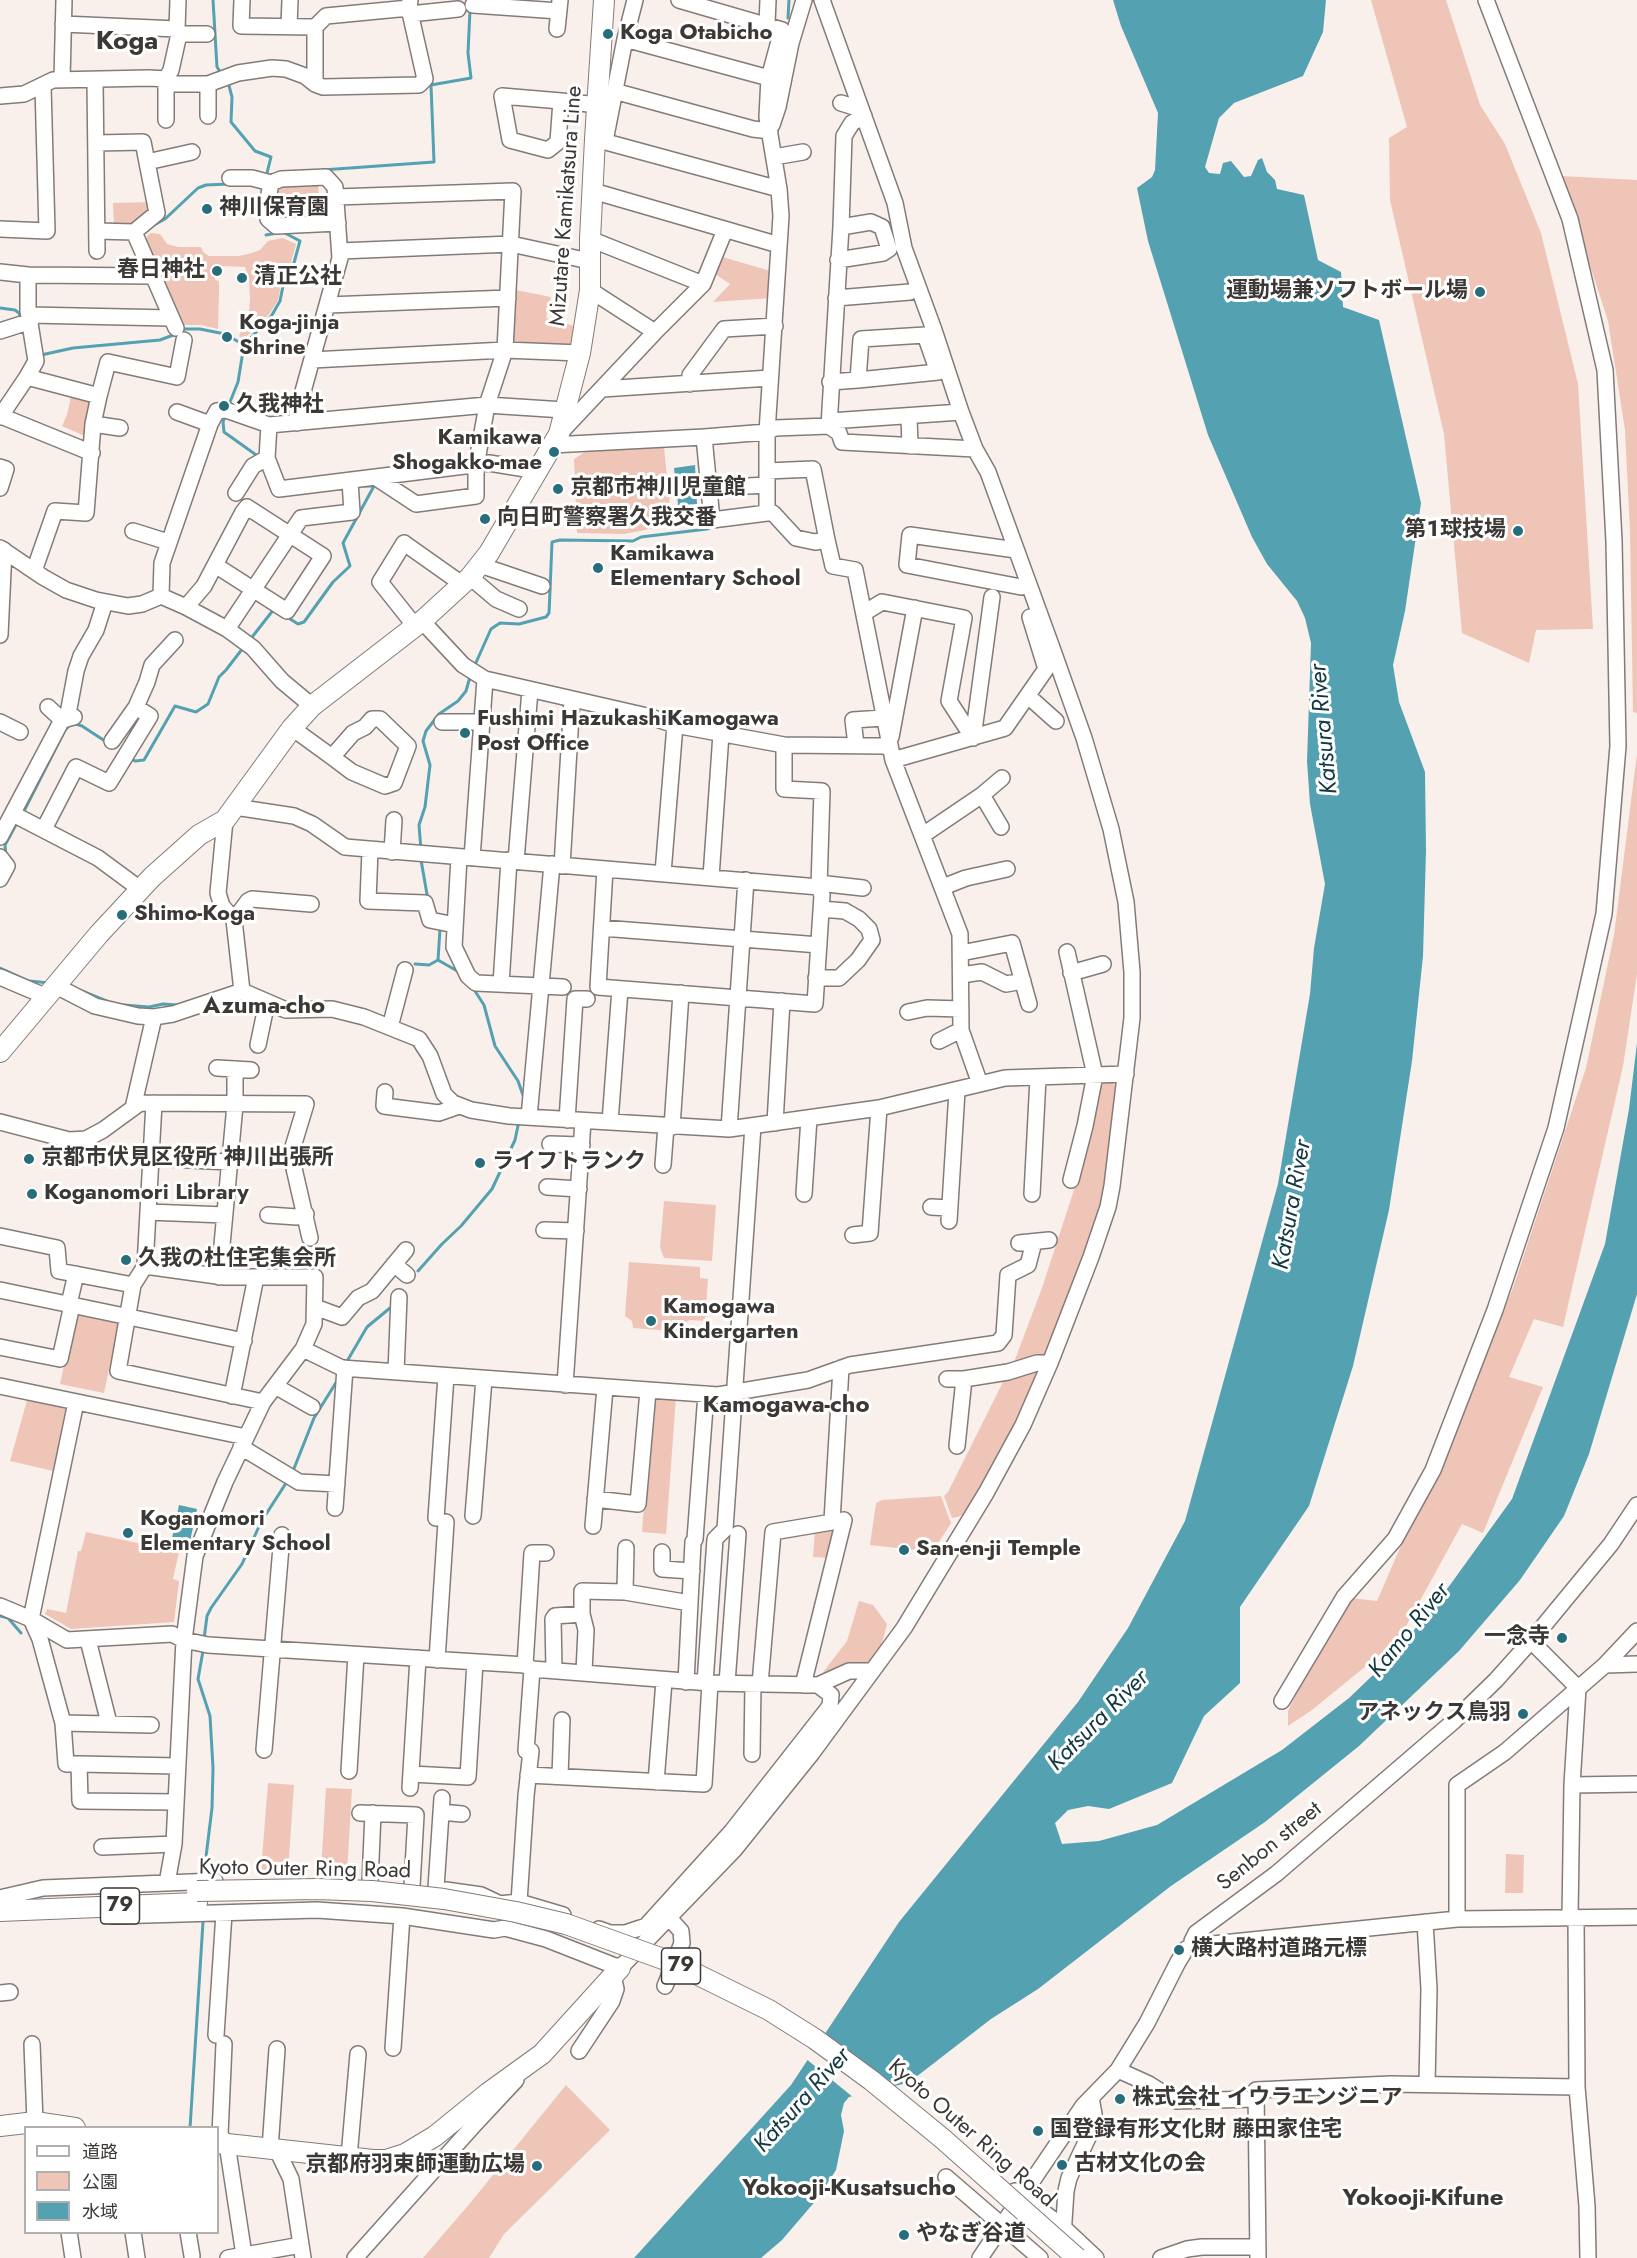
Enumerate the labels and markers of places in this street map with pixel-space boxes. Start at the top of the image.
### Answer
place label: Koga Otabicho [620,21,773,47]
marker: Koga Otabicho [601,27,615,41]
place label: 神川保育園 [219,196,329,222]
marker: 神川保育園 [200,202,214,216]
place label: 春日神社 [117,258,205,284]
marker: 春日神社 [210,264,224,278]
place label: 清正公社 [254,265,342,291]
marker: 清正公社 [235,271,249,285]
place label: 運動場兼ソフトボール場 [1226,279,1468,305]
marker: 運動場兼ソフトボール場 [1473,285,1487,299]
place label: Koga-jinja Shrine [239,311,339,362]
marker: Koga-jinja Shrine [220,330,234,344]
place label: 久我神社 [236,393,324,419]
marker: 久我神社 [217,399,231,413]
place label: Kamikawa Shogakko-mae [392,426,542,478]
marker: Kamikawa Shogakko-mae [547,445,561,459]
place label: 京都市神川児童館 [570,476,746,502]
marker: 京都市神川児童館 [551,482,565,496]
place label: 向日町警察署久我交番 [497,506,717,532]
marker: 向日町警察署久我交番 [478,512,492,526]
place label: 第１球技場 [1404,518,1506,544]
marker: 第１球技場 [1511,524,1525,538]
place label: Kamikawa Elementary School [610,542,801,594]
marker: Kamikawa Elementary School [591,561,605,575]
place label: Fushimi HazukashiKamogawa Post Office [477,707,779,758]
marker: Fushimi HazukashiKamogawa Post Office [458,726,472,740]
place label: Shimo-Koga [134,902,255,928]
marker: Shimo-Koga [115,908,129,922]
place label: 京都市伏見区役所 神川出張所 [41,1146,334,1172]
place label: ライフトランク [492,1150,646,1176]
marker: 京都市伏見区役所 神川出張所 [22,1152,36,1166]
marker: ライフトランク [473,1156,487,1170]
place label: Koganomori Library [44,1181,249,1207]
marker: Koganomori Library [25,1187,39,1201]
place label: 久我の杜住宅集会所 [138,1247,336,1273]
marker: 久我の杜住宅集会所 [119,1253,133,1267]
place label: Kamogawa Kindergarten [663,1295,799,1346]
marker: Kamogawa Kindergarten [644,1314,658,1328]
place label: Koganomori Elementary School [140,1507,331,1558]
marker: Koganomori Elementary School [121,1526,135,1540]
place label: San-en-ji Temple [916,1537,1081,1563]
marker: San-en-ji Temple [897,1543,911,1557]
place label: 一念寺 [1484,1625,1550,1651]
marker: 一念寺 [1555,1631,1569,1645]
place label: アネックス鳥羽 [1357,1701,1511,1727]
marker: アネックス鳥羽 [1516,1707,1530,1721]
place label: 横大路村道路元標 [1191,1937,1367,1963]
marker: 横大路村道路元標 [1172,1943,1186,1957]
place label: 株式会社 イウラエンジニア [1132,2086,1403,2112]
marker: 株式会社 イウラエンジニア [1113,2092,1127,2106]
place label: 国登録有形文化財 藤田家住宅 [1050,2118,1343,2144]
marker: 国登録有形文化財 藤田家住宅 [1031,2124,1045,2138]
place label: 古材文化の会 [1074,2152,1206,2178]
place label: 京都府羽束師運動広場 [305,2153,525,2179]
marker: 古材文化の会 [1055,2158,1069,2172]
marker: 京都府羽束師運動広場 [530,2159,544,2173]
place label: やなぎ谷道 [916,2222,1026,2248]
marker: やなぎ谷道 [897,2228,911,2242]

